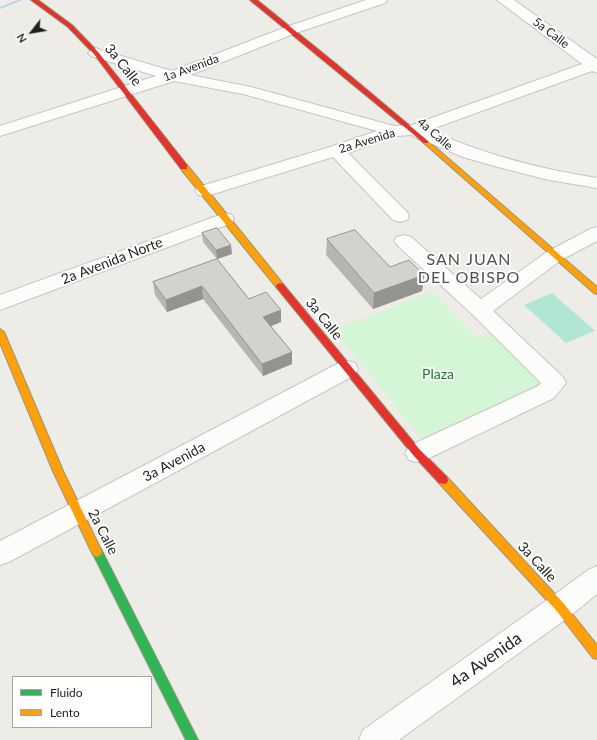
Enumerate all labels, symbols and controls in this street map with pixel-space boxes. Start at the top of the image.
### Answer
north arrow [12,12,52,52]
street label: 5a Calle [530,15,572,51]
text: N [14,31,29,45]
street label: 3a Calle [101,41,145,89]
street label: 1a Avenida [161,51,221,85]
street label: 4a Calle [414,115,456,153]
street label: 2a Avenida [337,126,397,156]
street label: 2a Avenida Norte [59,234,165,288]
district label: SAN JUAN DEL OBISPO [418,250,520,288]
street label: 3a Calle [302,295,346,343]
park label: Plaza [422,366,454,382]
street label: 3a Avenida [140,439,208,485]
street label: 2a Calle [84,506,122,558]
street label: 3a Calle [514,538,560,586]
street label: 4a Avenida [446,628,526,692]
legend [12,676,152,728]
text: Fluido [50,685,83,700]
text: Lento [50,705,80,720]

